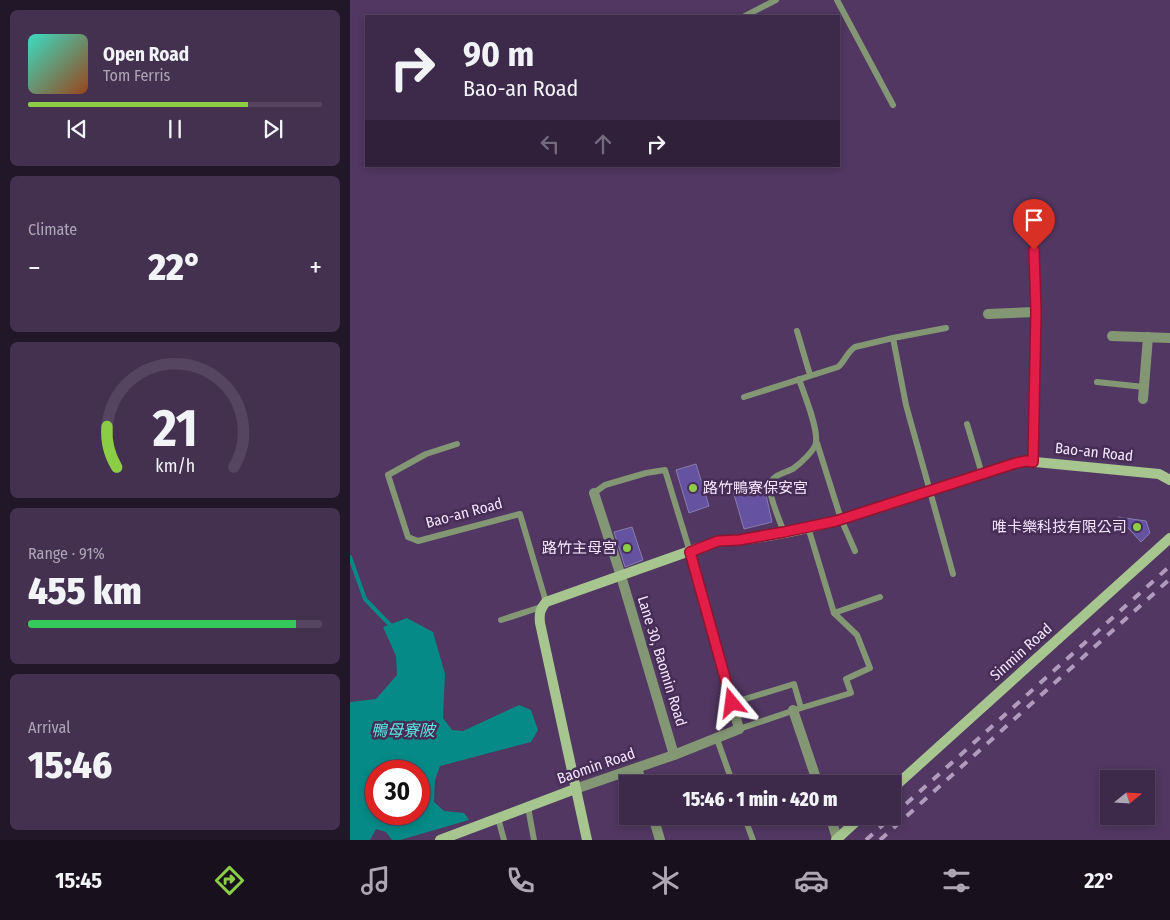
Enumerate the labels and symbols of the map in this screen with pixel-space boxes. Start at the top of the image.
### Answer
pin [1013,199,1055,250]
street label: Bao-an Road [1054,439,1134,465]
place label: 路竹鴨寮保安宮 [703,479,808,497]
marker: 路竹鴨寮保安宮 [687,482,699,494]
street label: Bao-an Road [424,494,504,532]
place label: 唯卡樂科技有限公司 [992,518,1127,536]
marker: 唯卡樂科技有限公司 [1131,521,1143,533]
place label: 路竹主母宮 [542,539,617,557]
marker: 路竹主母宮 [621,542,633,554]
street label: Lane 30, Baomin Road [634,594,690,728]
street label: Sinmin Road [986,620,1056,684]
position arrow [705,676,757,728]
water label: 鴨母寮陂 [371,721,437,740]
street label: Baomin Road [555,744,637,788]
speed limit sign: 30 [365,760,430,825]
north arrow [1100,770,1155,825]

